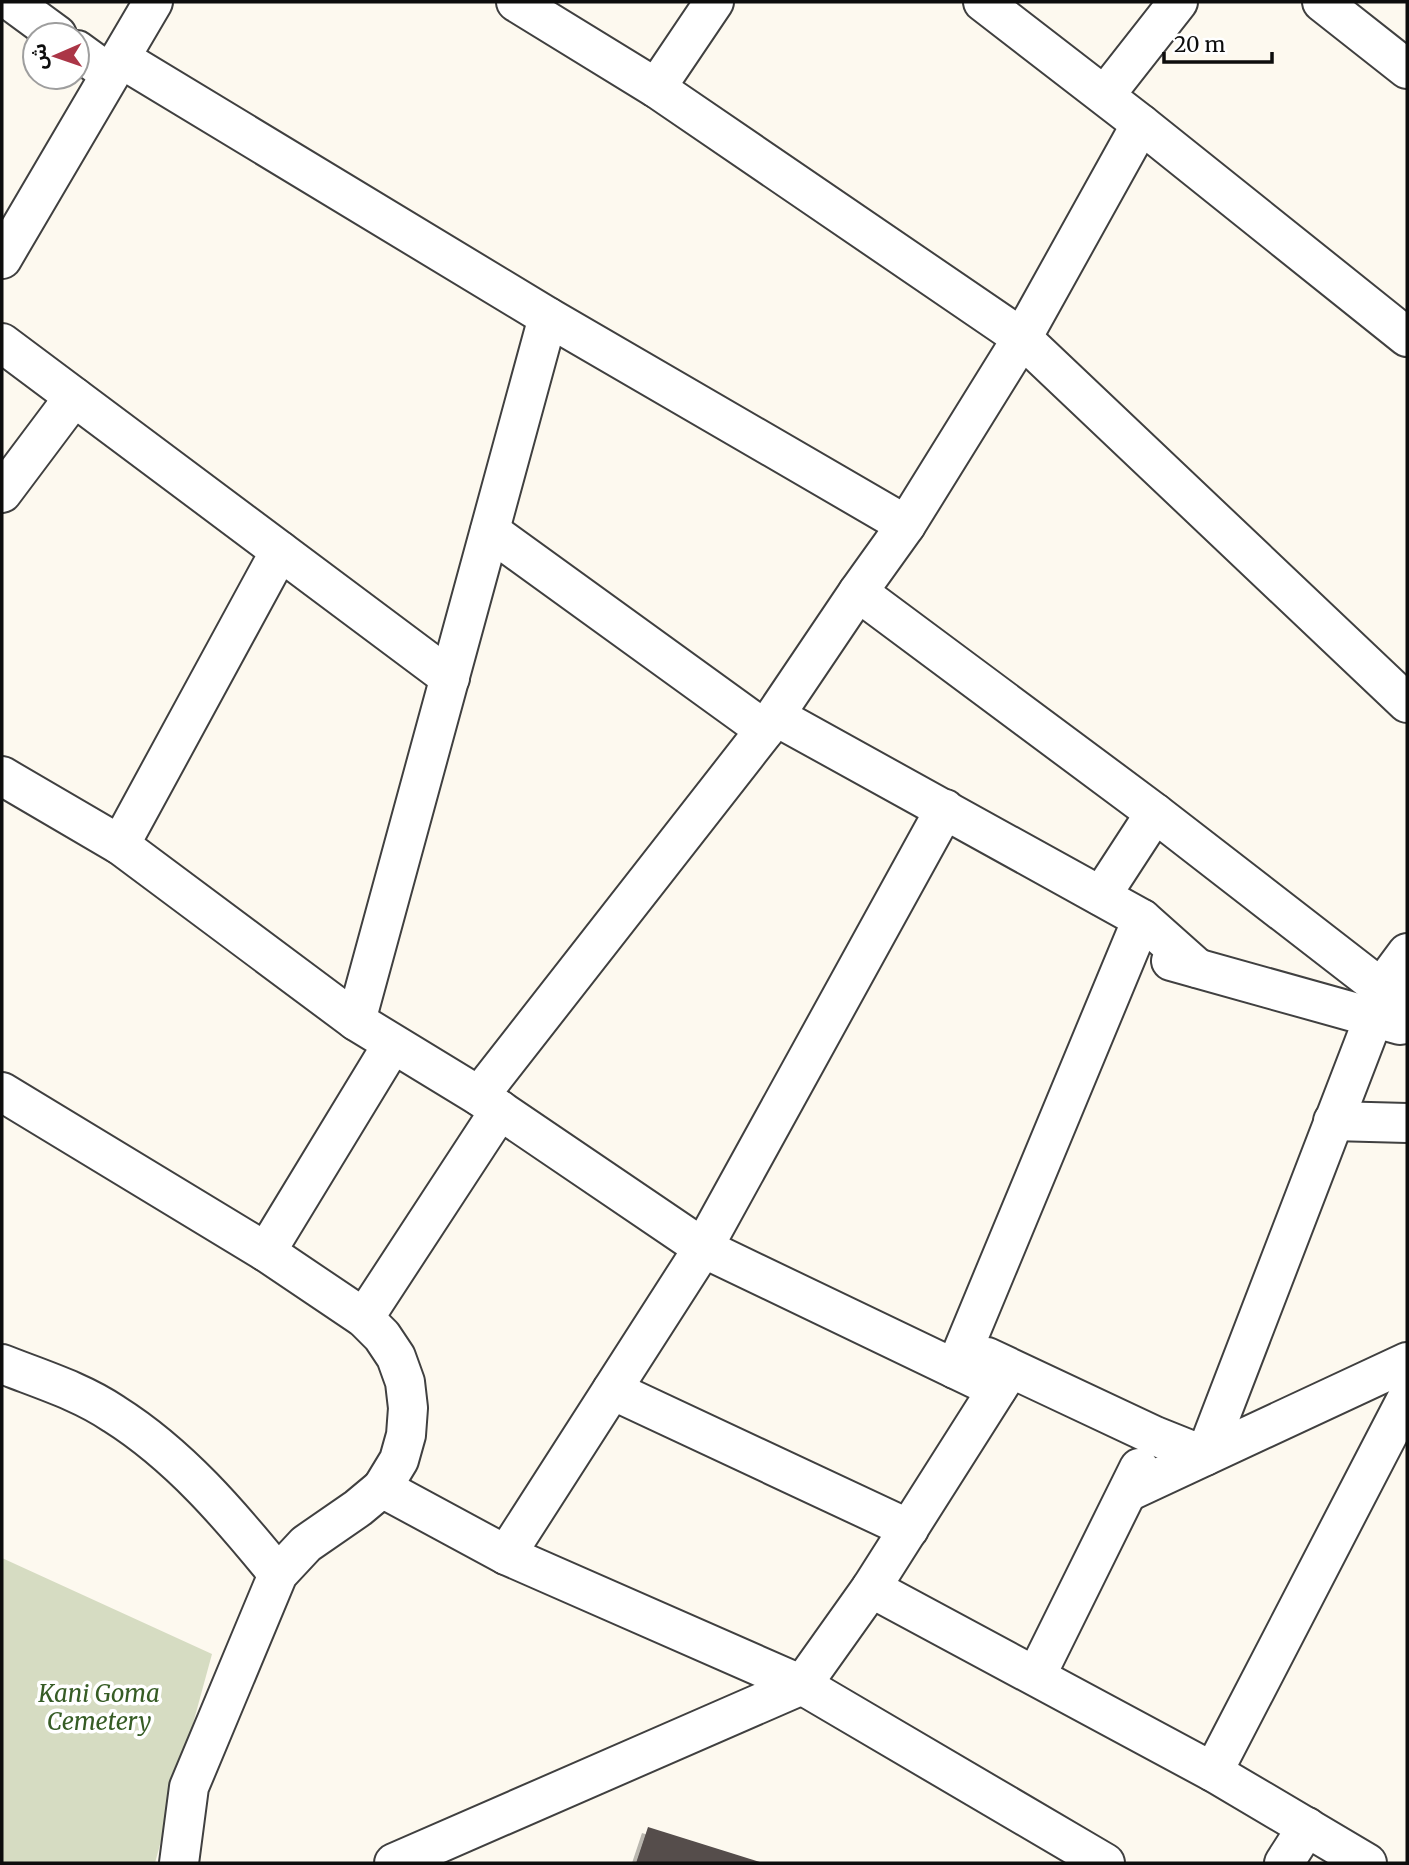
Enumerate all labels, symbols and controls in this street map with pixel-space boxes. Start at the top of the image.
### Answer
north arrow [21,21,91,91]
scale bar [1164,21,1272,65]
text: 20 m [1174,31,1226,58]
text: ش [27,43,51,70]
park label: Kani Goma Cemetery [37,1678,160,1737]

